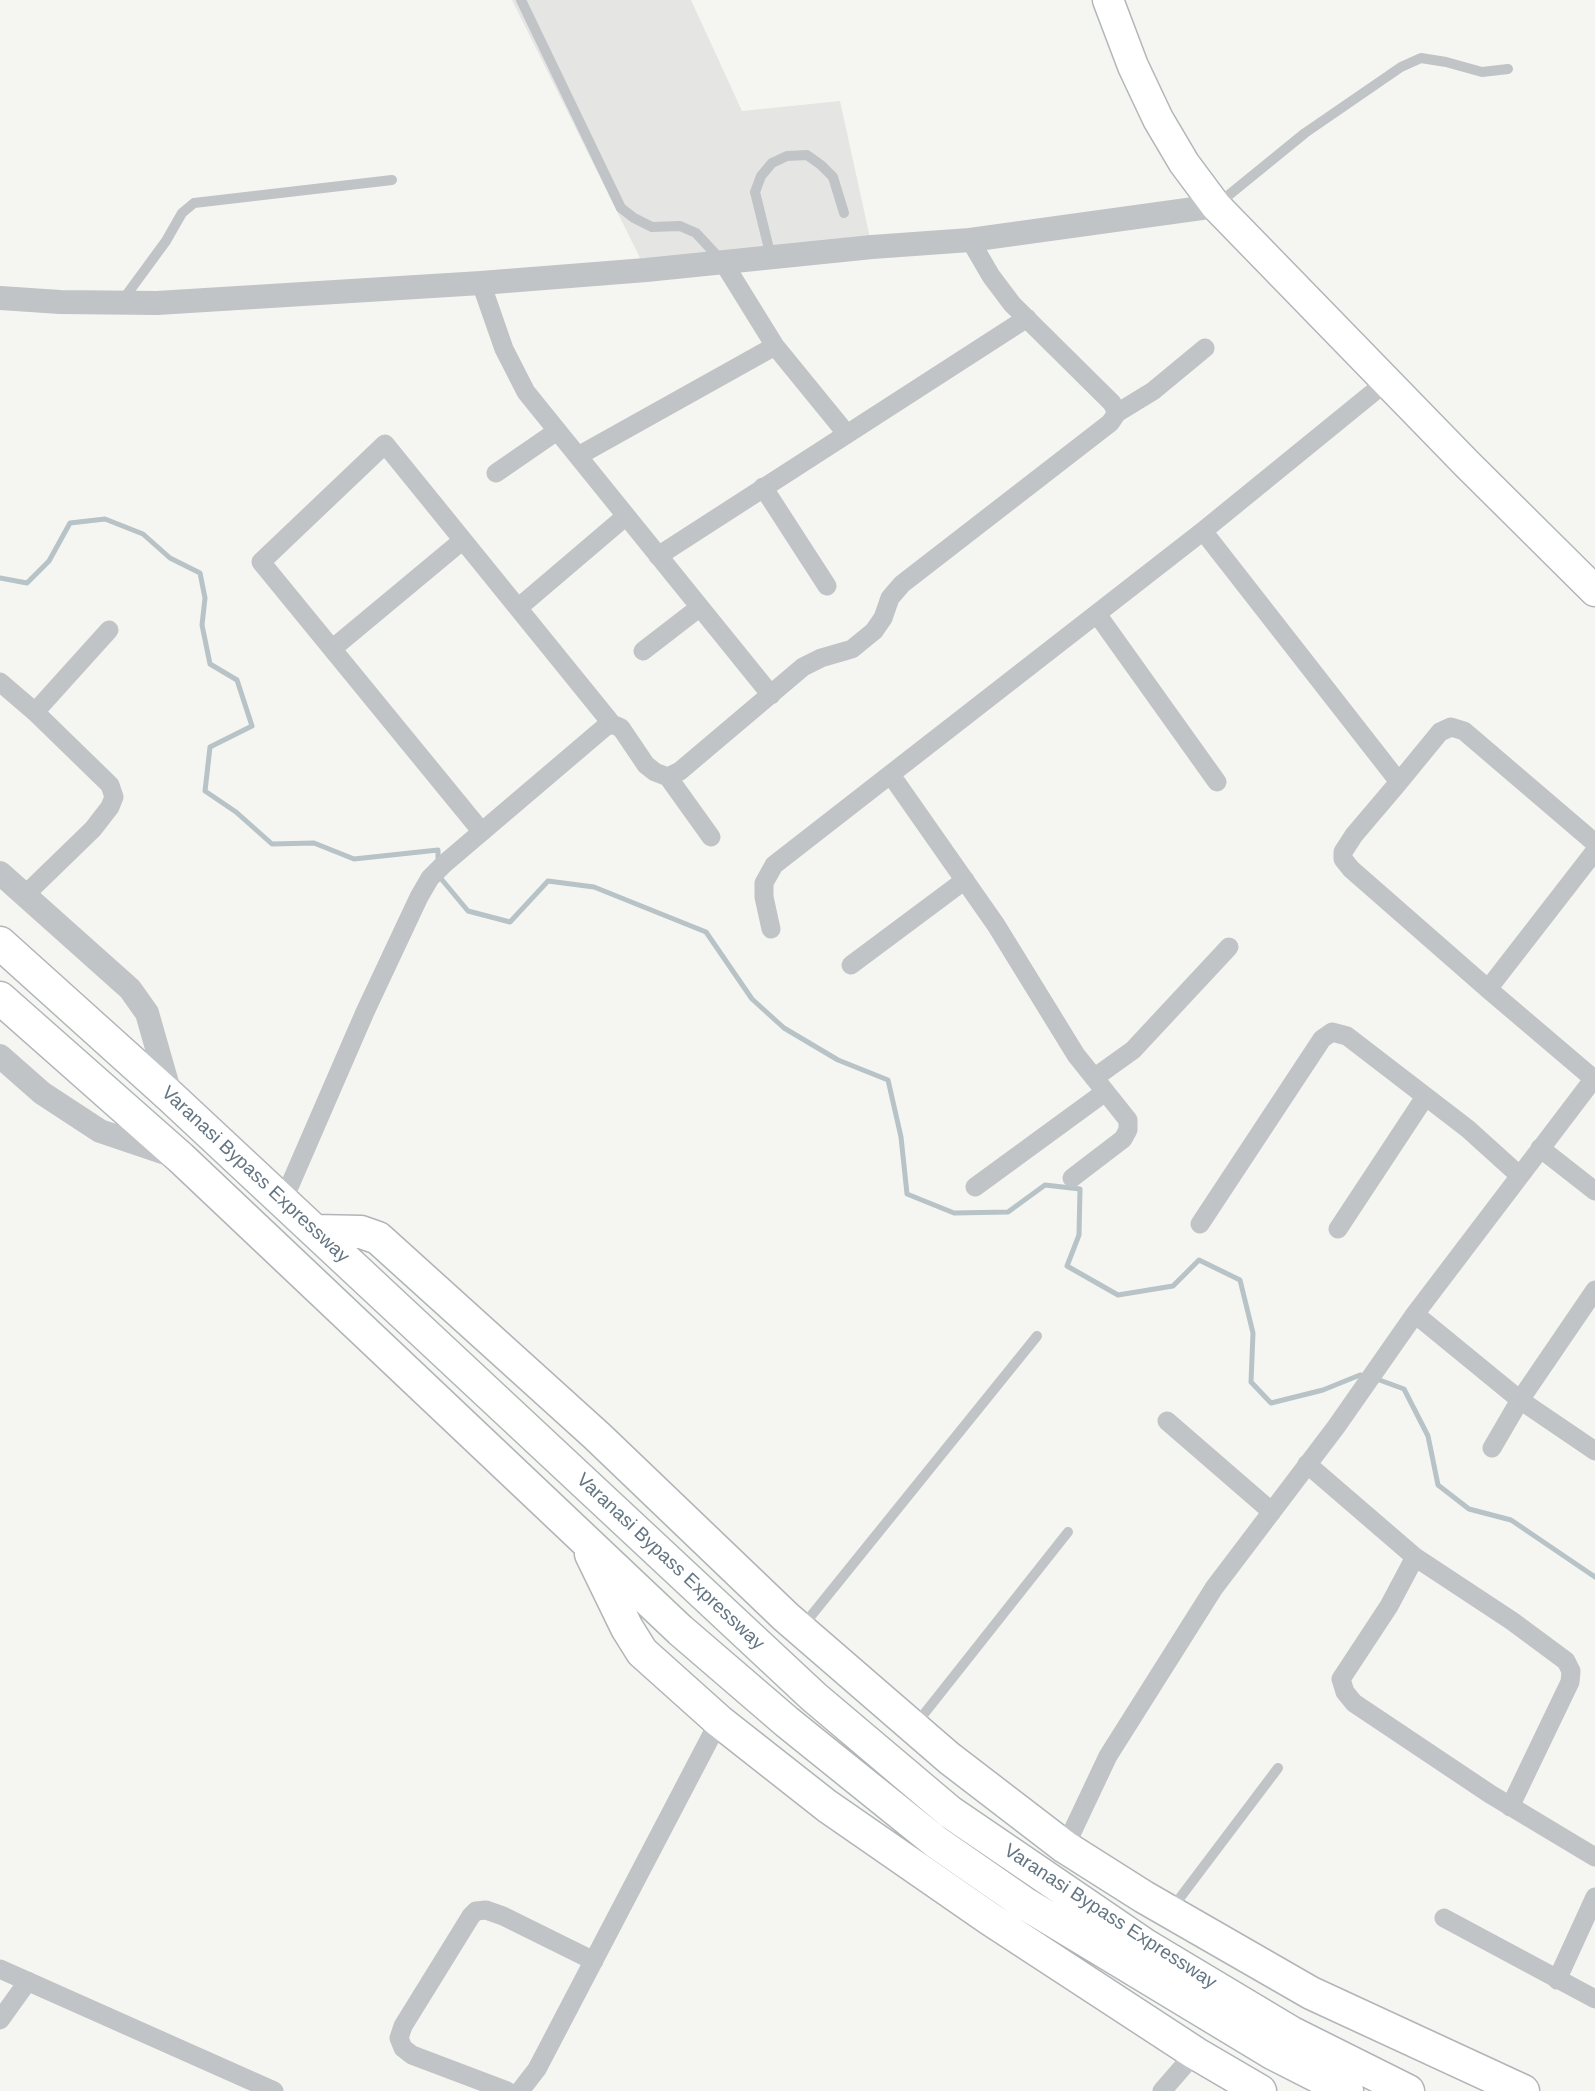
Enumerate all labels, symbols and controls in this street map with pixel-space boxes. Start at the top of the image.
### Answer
street label: Varanasi Bypass Expressway [156,1082,354,1268]
street label: Varanasi Bypass Expressway [571,1469,769,1655]
street label: Varanasi Bypass Expressway [999,1840,1221,1994]

